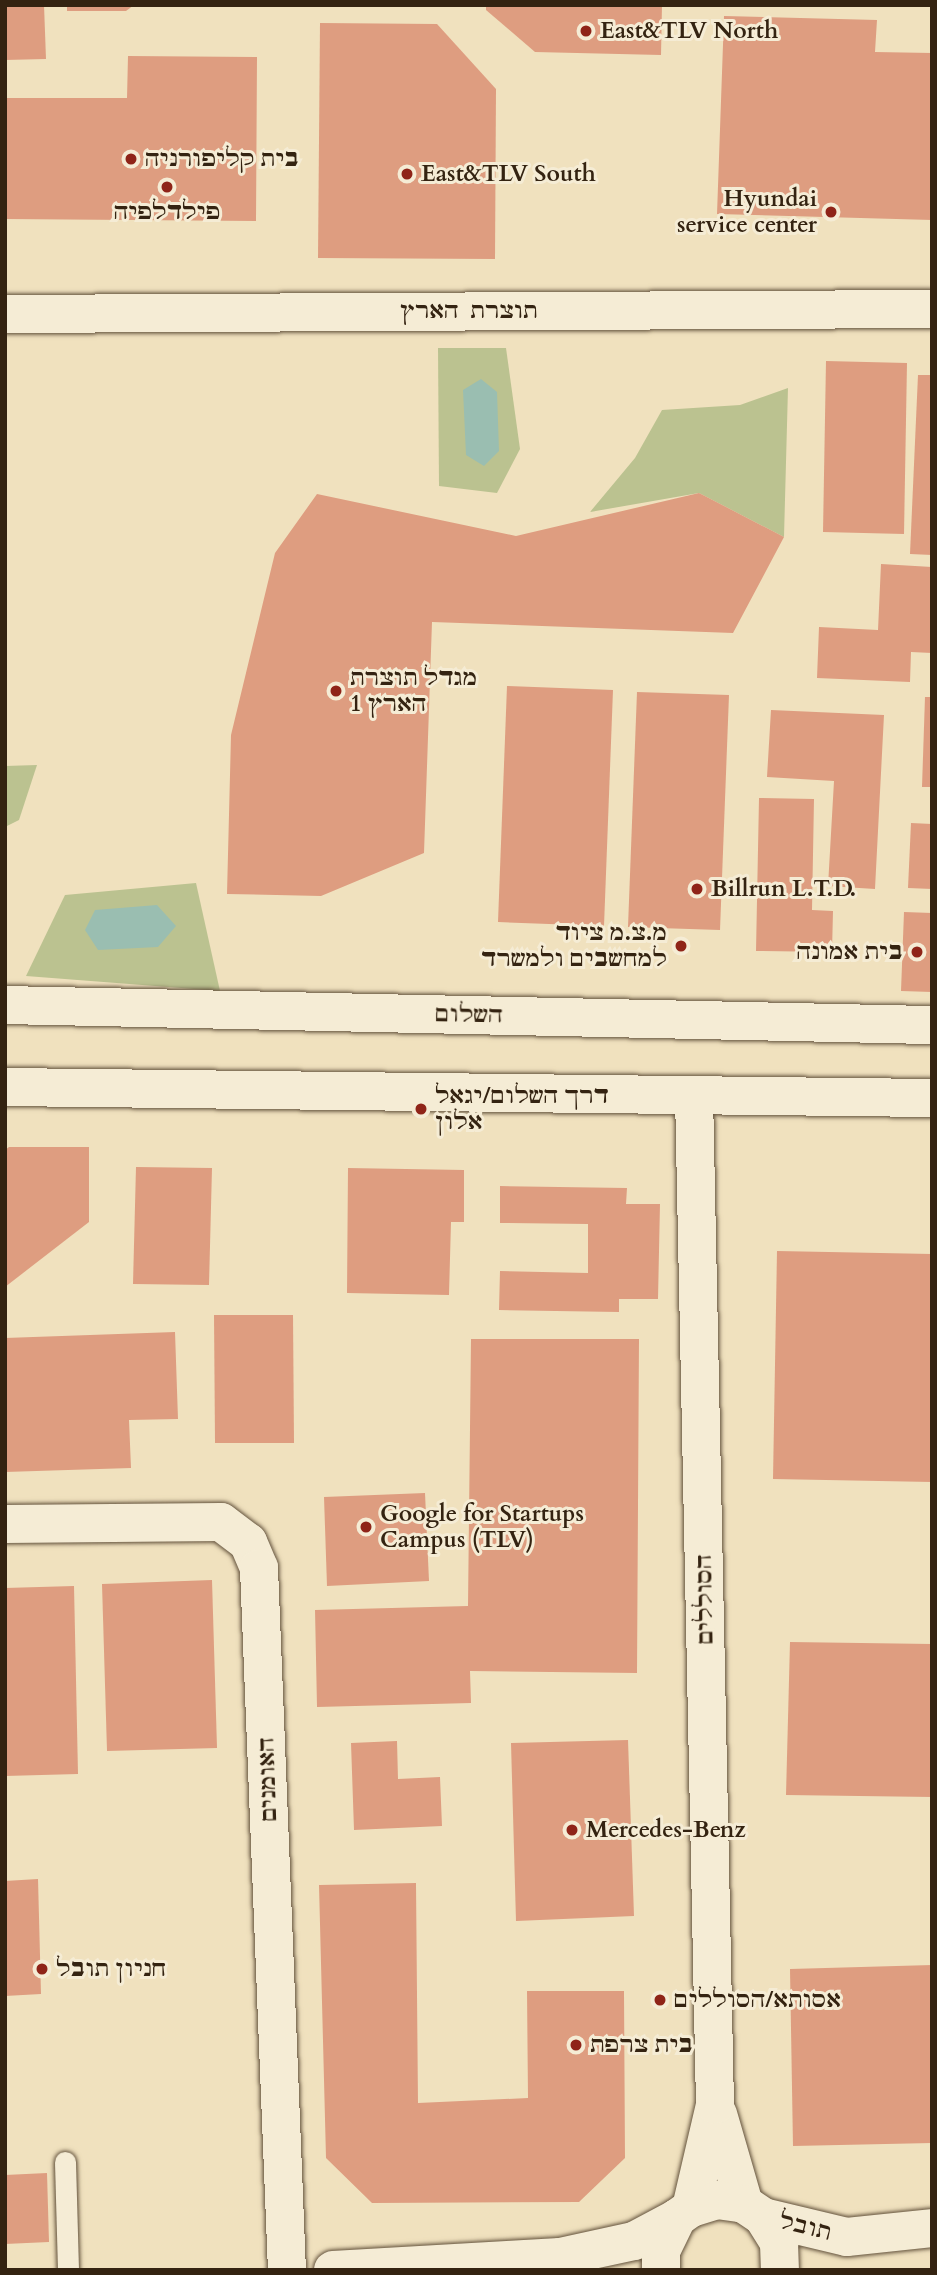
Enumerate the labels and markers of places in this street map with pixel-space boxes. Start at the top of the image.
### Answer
place label: East&TLV North [600,17,778,45]
marker: East&TLV North [578,23,594,39]
place label: בית קליפורניה [145,145,299,173]
marker: בית קליפורניה [123,151,139,167]
place label: East&TLV South [421,160,596,188]
marker: East&TLV South [399,166,415,182]
marker: פילדלפיה [159,179,175,195]
place label: Hyundai service center [677,185,817,239]
place label: פילדלפיה [114,198,220,226]
marker: Hyundai service center [823,204,839,220]
place label: מגדל תוצרת הארץ 1 [350,664,477,718]
marker: מגדל תוצרת הארץ 1 [328,683,344,699]
place label: Billrun L.T.D. [711,875,856,903]
marker: Billrun L.T.D. [689,881,705,897]
place label: מ.צ.מ ציוד למחשבים ולמשרד [481,919,667,973]
marker: מ.צ.מ ציוד למחשבים ולמשרד [673,938,689,954]
place label: בית אמונה [796,938,903,966]
marker: בית אמונה [909,944,925,960]
place label: דרך השלום/יגאל אלון [435,1082,609,1136]
marker: דרך השלום/יגאל אלון [413,1101,429,1117]
place label: Google for Startups Campus (TLV) [380,1500,584,1554]
marker: Google for Startups Campus (TLV) [358,1519,374,1535]
place label: Mercedes-Benz [586,1816,746,1844]
marker: Mercedes-Benz [564,1822,580,1838]
place label: חניון תובל [56,1955,166,1983]
marker: חניון תובל [34,1961,50,1977]
place label: אסותא/הסוללים [674,1986,841,2014]
marker: אסותא/הסוללים [652,1992,668,2008]
place label: בית צרפת [590,2031,693,2059]
marker: בית צרפת [568,2037,584,2053]

